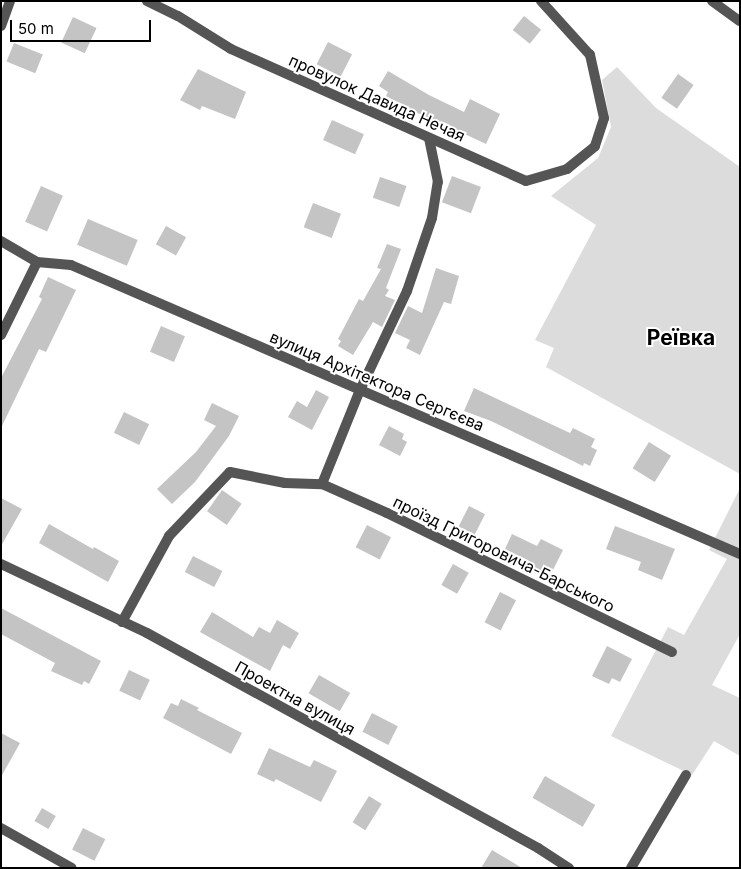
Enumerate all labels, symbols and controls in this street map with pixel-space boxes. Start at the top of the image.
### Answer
scale bar [12,10,154,42]
text: 50 m [18,19,54,38]
street label: провулок Давида Нечая [286,50,468,146]
district label: Реївка [647,325,715,351]
street label: вулиця Архітектора Сергєєва [267,327,487,435]
street label: проїзд Григоровича-Барського [390,492,618,616]
street label: Проектна вулиця [232,657,358,739]

